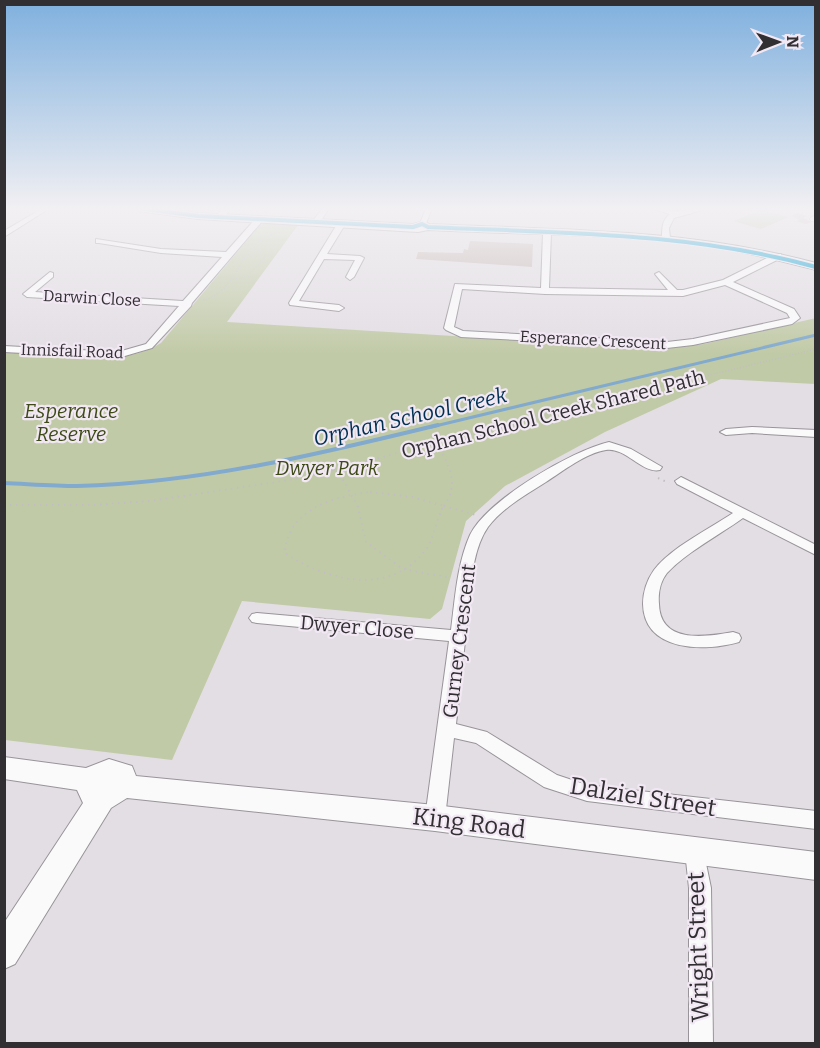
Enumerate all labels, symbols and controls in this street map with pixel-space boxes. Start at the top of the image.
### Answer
north arrow [748,12,808,72]
text: N [783,35,802,48]
street label: Darwin Close [43,286,141,310]
street label: Esperance Crescent [519,327,667,353]
street label: Innisfail Road [20,340,124,362]
street label: Orphan School Creek Shared Path [399,365,707,463]
water label: Orphan School Creek [311,382,509,452]
park label: Esperance Reserve [24,399,118,446]
park label: Dwyer Park [275,456,379,480]
street label: Gurney Crescent [438,563,480,719]
street label: Dwyer Close [299,610,415,644]
street label: Dalziel Street [568,772,719,822]
street label: King Road [411,802,527,844]
street label: Wright Street [681,871,715,1023]

